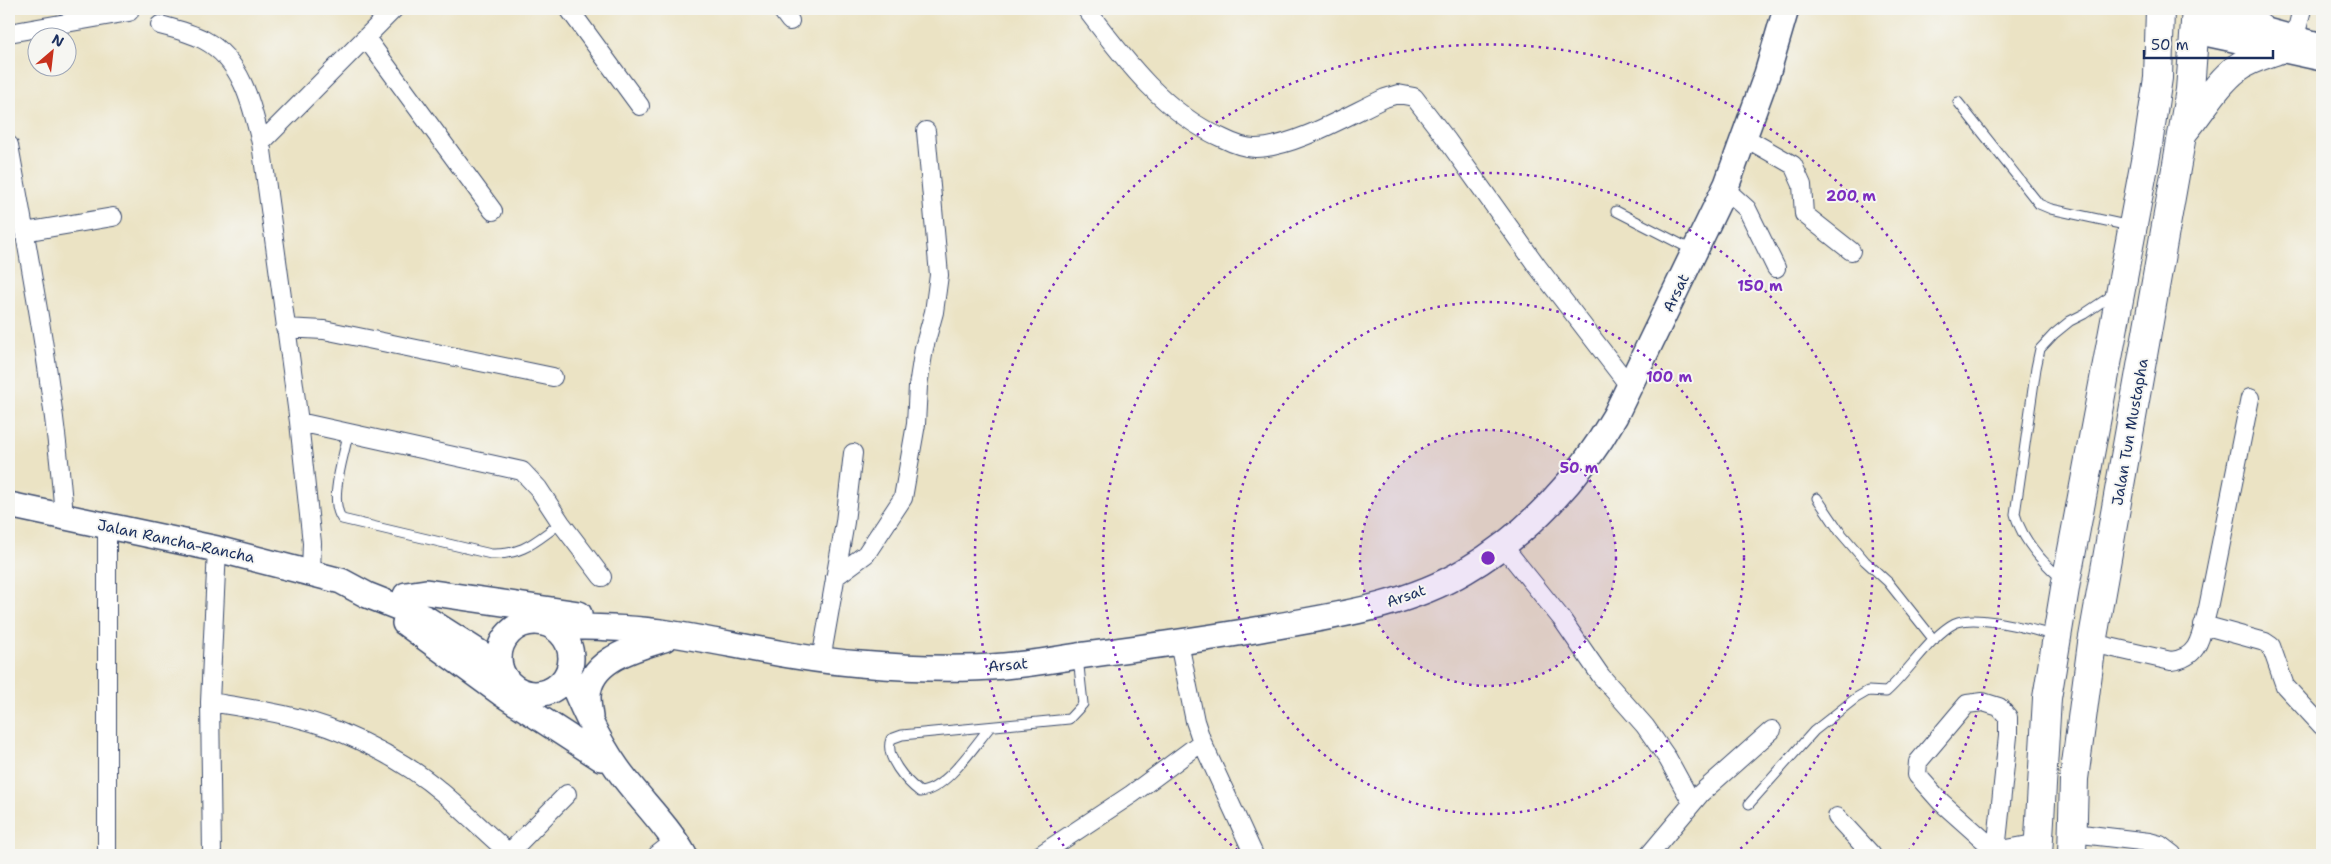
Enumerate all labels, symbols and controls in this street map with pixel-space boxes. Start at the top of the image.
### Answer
north arrow [28,28,78,78]
scale bar [2144,28,2272,60]
text: N [49,30,67,51]
text: 50 m [2151,35,2189,55]
text: 200 m [1826,186,1876,206]
street label: Arsat [1658,271,1694,315]
text: 150 m [1737,276,1783,296]
street label: Jalan Tun Mustapha [2107,356,2153,507]
text: 100 m [1646,367,1692,387]
text: 50 m [1560,458,1599,478]
street label: Jalan Rancha-Rancha [95,515,257,568]
centre of rings [1479,549,1497,567]
street label: Arsat [1384,580,1428,612]
street label: Arsat [987,653,1029,677]

